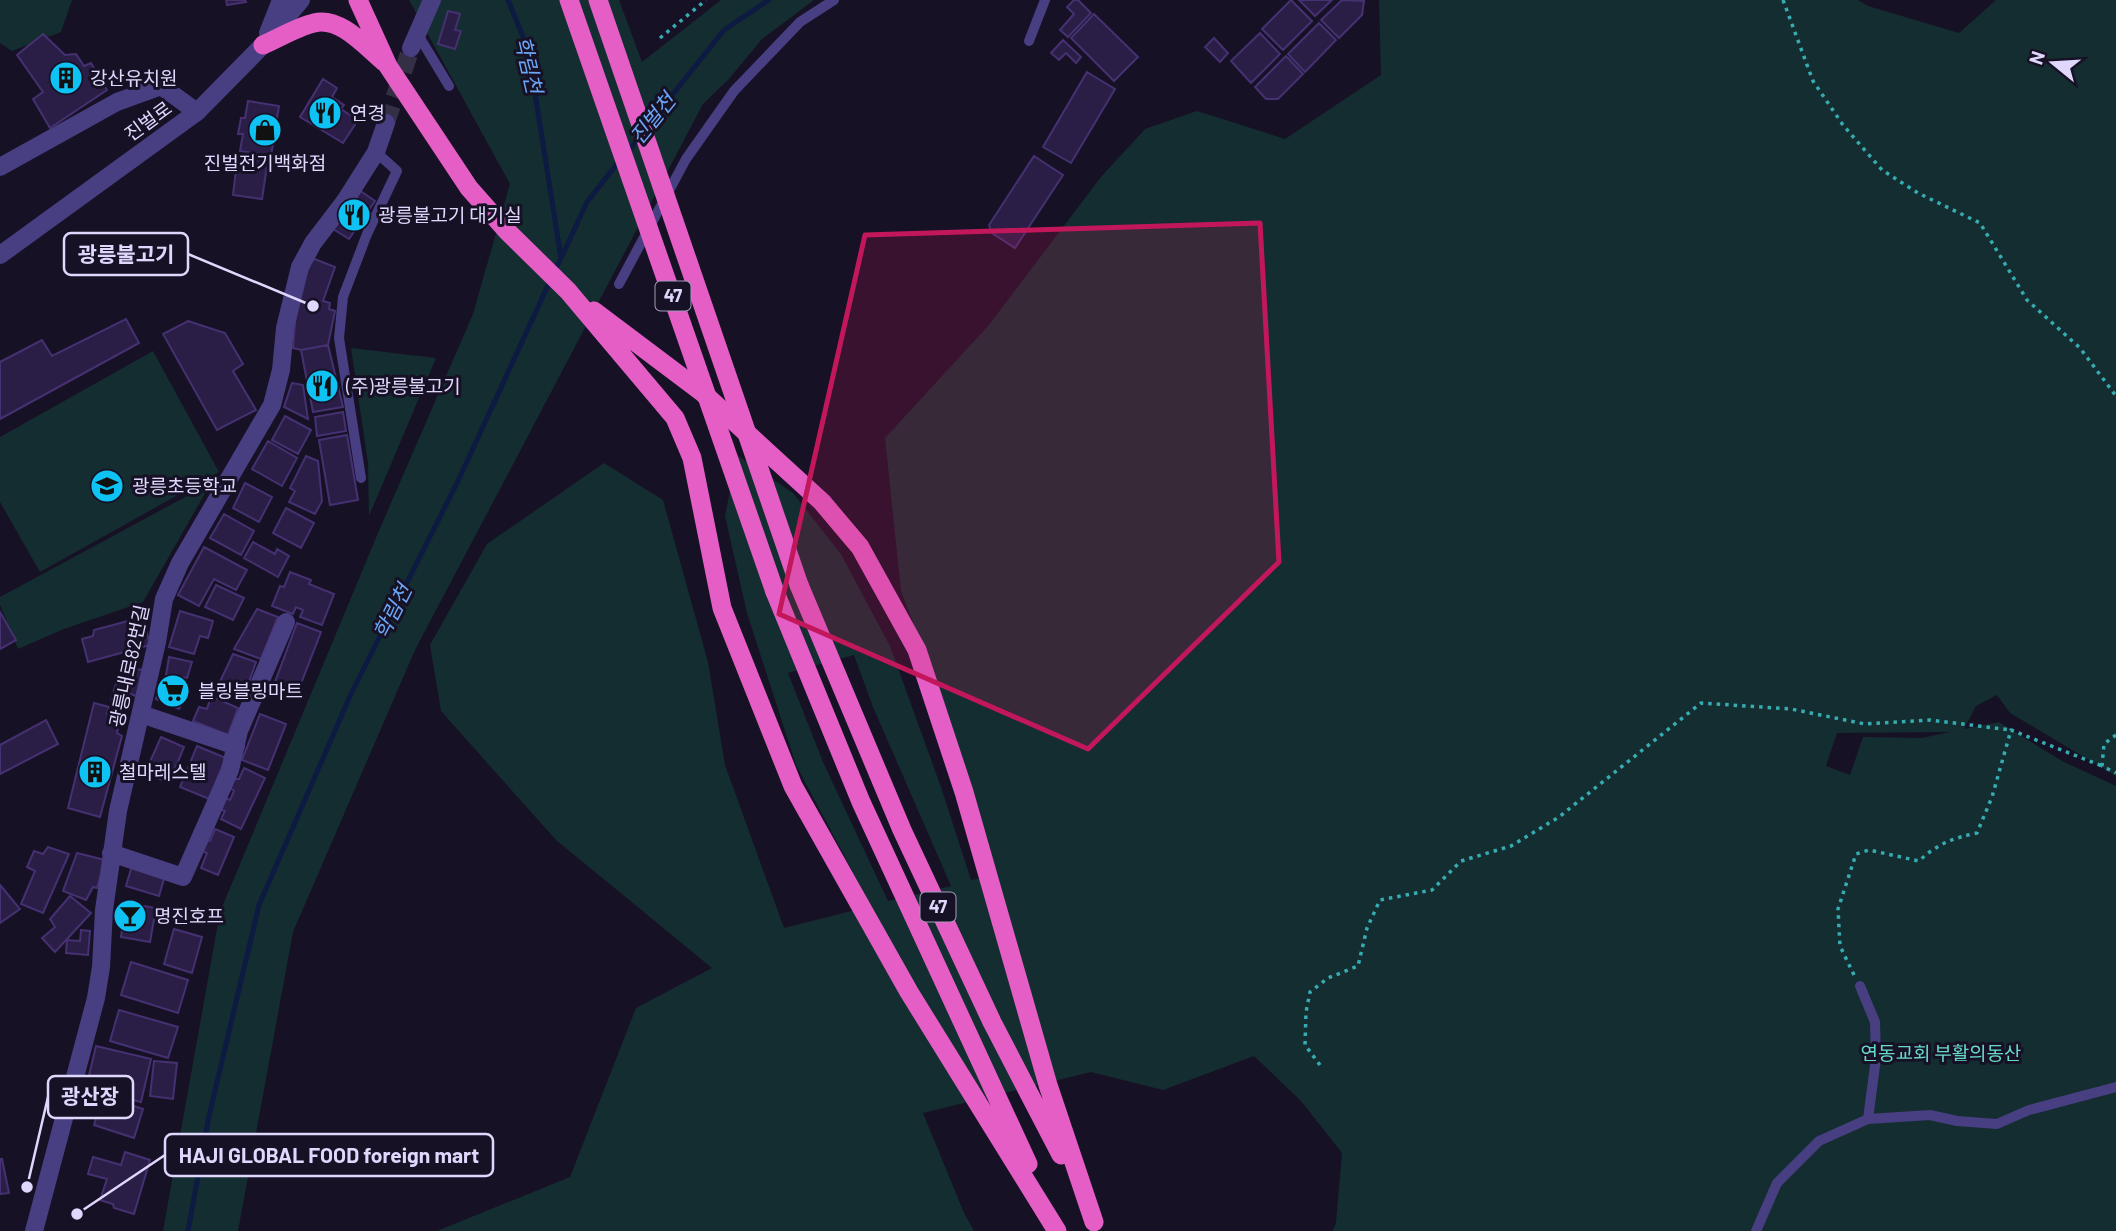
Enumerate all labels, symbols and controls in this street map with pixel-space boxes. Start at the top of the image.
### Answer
north arrow [2018,28,2088,98]
water label: 학림천 [511,34,549,98]
text: N [2023,48,2049,67]
building icon: 강산유치원 [47,59,85,97]
place label: 강산유치원 [90,66,177,89]
water label: 진벌천 [624,86,681,148]
restaurant icon: 연경 [306,94,344,132]
street label: 진벌로 [120,96,176,145]
place label: 연경 [350,101,385,124]
shop icon: 진벌전기백화점 [246,111,284,149]
place label: 진벌전기백화점 [204,151,326,174]
restaurant icon: 광릉불고기 대기실 [335,196,373,234]
place label: 광릉불고기 대기실 [378,203,522,226]
callout: 광릉불고기 [64,233,188,275]
text: 광릉불고기 [78,241,174,266]
road number: 47 [656,282,690,310]
restaurant icon: (주)광릉불고기 [303,367,341,405]
place label: (주)광릉불고기 [345,374,461,397]
school or university icon: 광릉초등학교 [88,467,126,505]
place label: 광릉초등학교 [132,474,237,497]
water label: 학림천 [367,577,417,643]
street label: 광릉내로82번길 [104,602,153,729]
supermarket icon: 블링블링마트 [154,672,192,710]
place label: 블링블링마트 [198,679,303,702]
building icon: 철마레스텔 [76,753,114,791]
place label: 철마레스텔 [119,760,206,783]
road number: 47 [920,893,956,922]
bar icon: 명진호프 [111,897,149,935]
place label: 명진호프 [154,904,224,927]
park label: 연동교회 부활의동산 [1860,1041,2022,1064]
callout: 광산장 [48,1076,133,1118]
text: 광산장 [61,1083,119,1108]
callout: HAJI GLOBAL FOOD foreign mart [165,1134,493,1176]
text: HAJI GLOBAL FOOD foreign mart [179,1142,479,1167]

